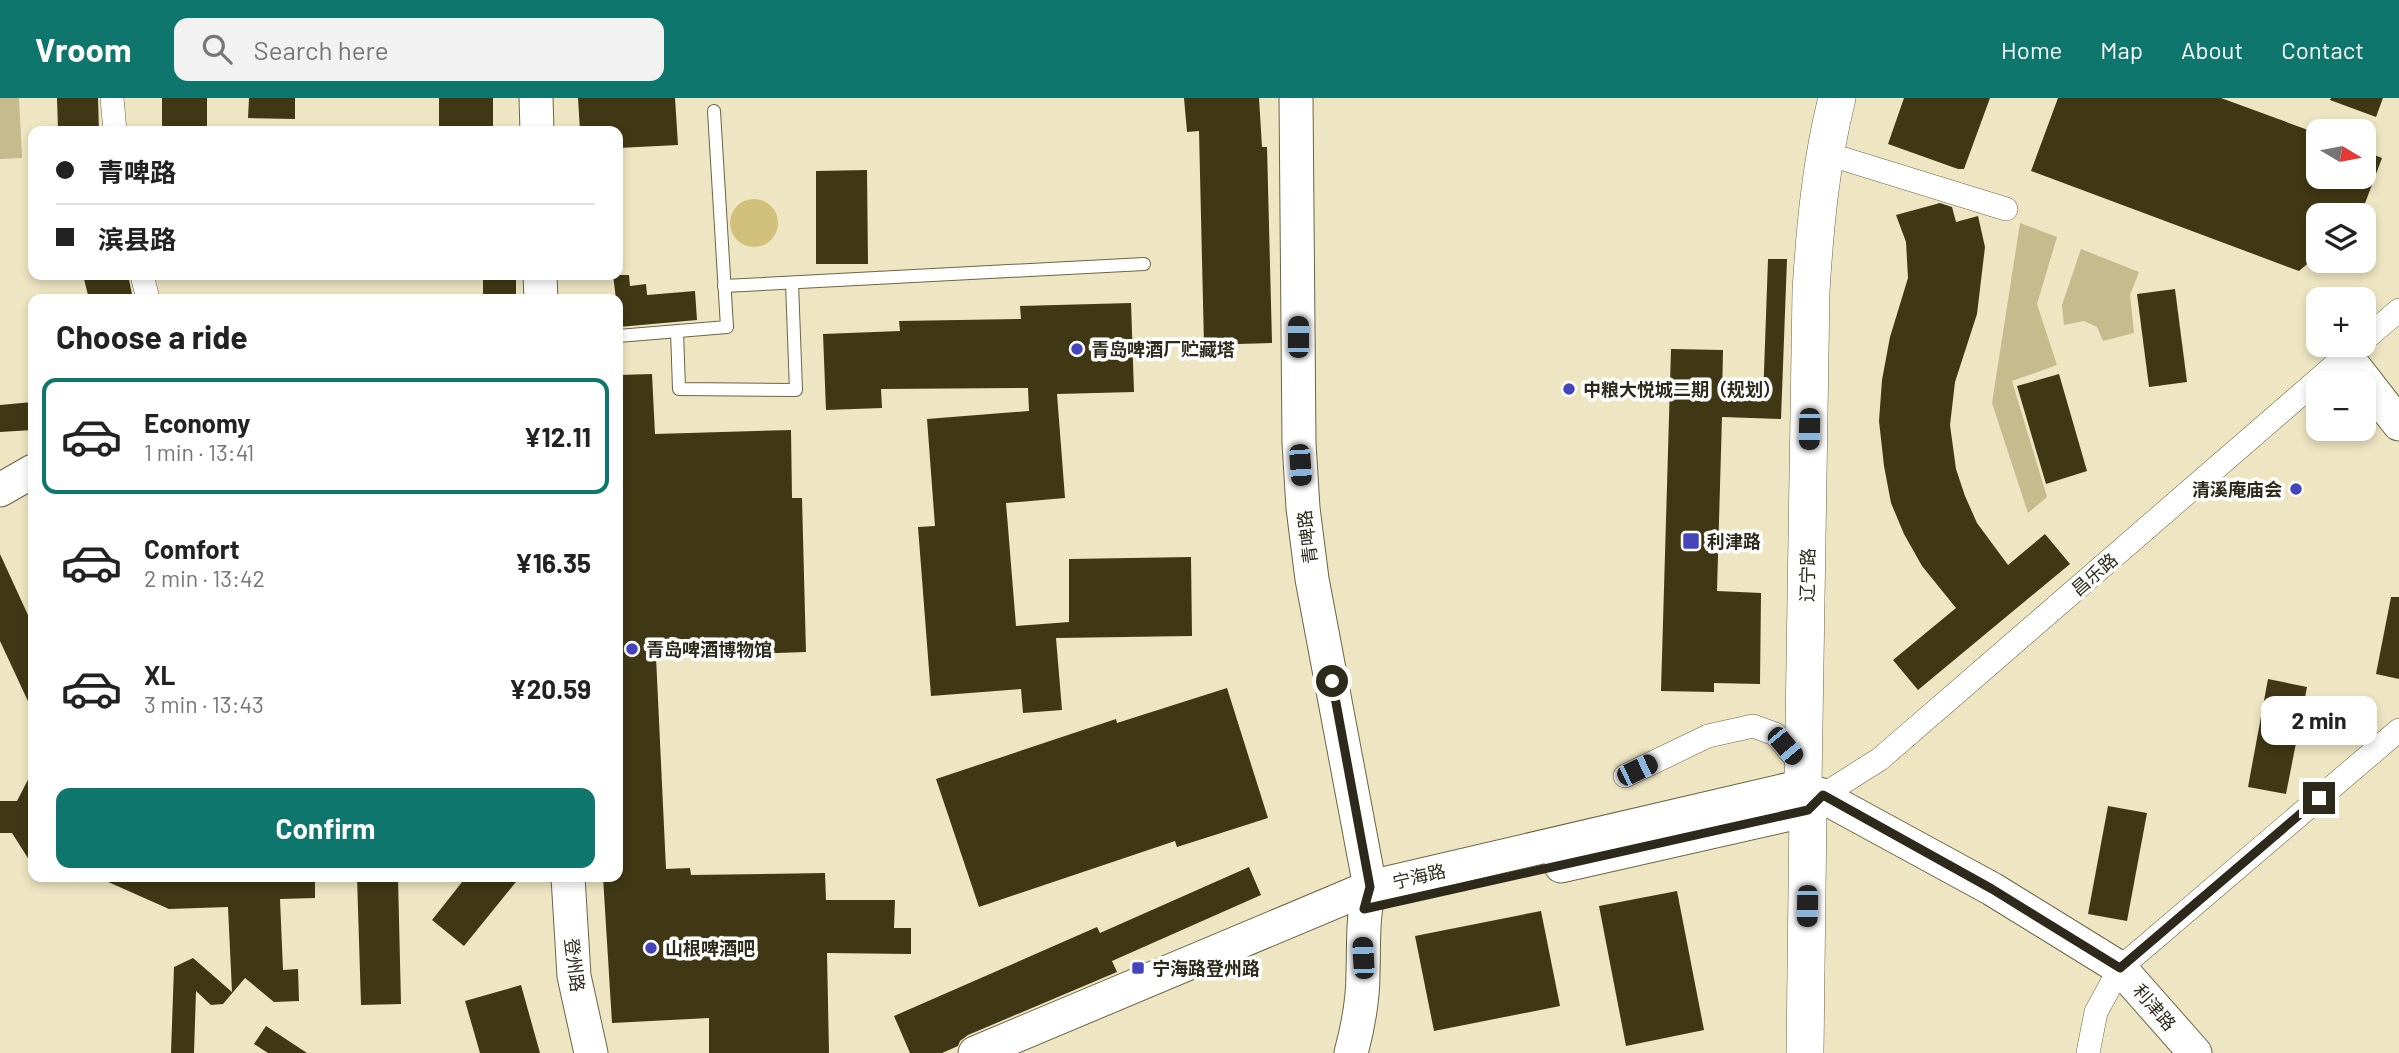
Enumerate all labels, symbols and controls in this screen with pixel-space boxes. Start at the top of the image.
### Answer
search box [174,18,664,81]
text: Vroom [35,29,132,69]
icon: search [198,30,236,68]
text: Search here [254,34,389,65]
text: Home [2001,35,2062,64]
text: Map [2100,35,2143,64]
text: About [2181,35,2243,64]
text: Contact [2281,35,2364,64]
north arrow [2306,119,2376,189]
map controls [2306,119,2376,441]
text: 青啤路 [98,156,176,187]
button: layers [2306,203,2376,273]
text: 滨县路 [98,223,176,254]
button: + [2306,287,2376,357]
car [1288,316,1309,358]
text: Choose a ride [56,317,248,355]
place label: 青岛啤酒厂贮藏塔 [1091,338,1235,360]
marker: 青岛啤酒厂贮藏塔 [1069,341,1085,357]
button: − [2306,371,2376,441]
place label: 中粮大悦城二期（规划） [1583,378,1781,400]
marker: 中粮大悦城二期（规划） [1561,381,1577,397]
icon: car [60,405,123,468]
text: Economy [144,407,250,438]
car [1799,408,1820,450]
text: ¥12.11 [524,421,591,452]
text: 1 min · 13:41 [144,438,254,466]
car [1289,443,1312,487]
place label: 清溪庵庙会 [2192,478,2282,500]
marker: 清溪庵庙会 [2288,481,2304,497]
street label: 青啤路 [1293,509,1321,565]
place label: 利津路 [1707,530,1761,552]
icon: car [60,531,123,594]
marker: 利津路 [1681,531,1701,551]
text: Comfort [144,533,240,564]
text: ¥16.35 [515,547,591,578]
street label: 辽宁路 [1796,548,1818,602]
street label: 昌乐路 [2066,548,2122,600]
text: 2 min · 13:42 [144,564,265,592]
place label: 青岛啤酒博物馆 [646,638,772,660]
marker: 青岛啤酒博物馆 [624,641,640,657]
icon: car [60,657,123,720]
text: XL [144,659,175,690]
route start [1316,665,1348,697]
text: ¥20.59 [509,673,591,704]
text: 3 min · 13:43 [144,690,264,718]
callout: 2 min [2261,696,2377,746]
text: 2 min [2291,706,2347,734]
car [1764,723,1807,769]
car [1614,751,1661,789]
route end [2303,782,2335,814]
button: Confirm [56,788,595,868]
street label: 宁海路 [1390,859,1448,893]
car [1797,885,1818,927]
car [1352,936,1375,980]
street label: 登州路 [561,937,589,993]
place label: 山根啤酒吧 [665,937,755,959]
marker: 山根啤酒吧 [643,940,659,956]
place label: 宁海路登州路 [1152,957,1260,979]
marker: 宁海路登州路 [1130,960,1146,976]
street label: 利津路 [2129,979,2181,1035]

